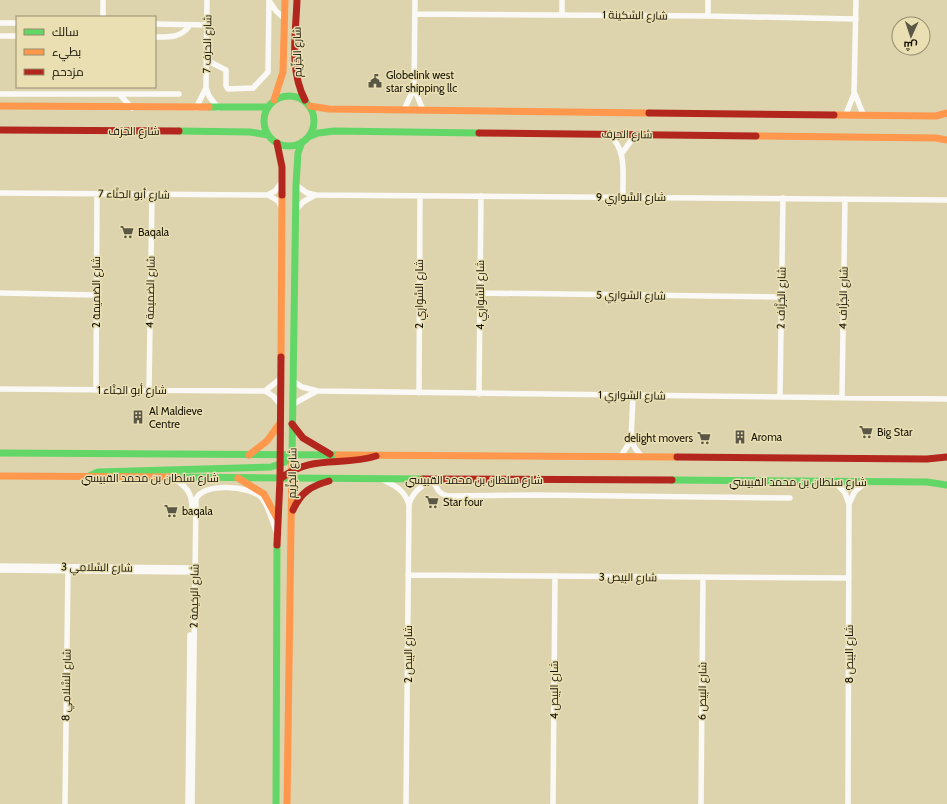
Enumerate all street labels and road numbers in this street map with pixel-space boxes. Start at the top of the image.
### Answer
street label: شارع السَّكِينة 1 [602,7,668,24]
street label: شارع الحرَف 7 [199,14,216,74]
street label: شارع الجَزِّيم [288,26,305,78]
street label: شارع الحِرَف [108,124,160,139]
street label: شارع الحِرَف [601,127,653,142]
street label: شارع أبو الحِنَّاء 7 [98,186,170,203]
street label: شارع السَّوارِي 9 [596,190,666,206]
street label: شارع الضميمة 2 [89,256,104,328]
street label: شارع الضميمة 4 [142,256,159,328]
street label: شارع السَّوارِي 2 [412,259,428,329]
street label: شارع السَّوارِي 4 [473,260,489,330]
street label: شارع الجَزَّاف 4 [835,266,852,330]
street label: شارع الجَزَّاف 2 [773,267,790,329]
street label: شارع السَّوارِي 5 [596,287,666,305]
street label: شارع أبو الحِنَّاء 1 [97,383,167,398]
street label: شارع السَّوارِي 1 [598,387,666,405]
street label: شارع الجَزِّيم [283,447,300,499]
street label: شارع سلطان بن محمد القبيسي [81,471,219,486]
street label: شارع سلطان بن محمد القبيسي [405,473,543,488]
street label: شارع سلطان بن محمد القبيسي [729,475,867,490]
street label: شارع السَّلامِي 3 [61,559,133,577]
street label: شارع الرخيمَة 2 [186,564,203,628]
street label: شارع البِيص 3 [599,569,657,586]
street label: شارع البِيص 2 [401,625,416,683]
street label: شارع البِيص 8 [842,625,857,683]
street label: شارع السَّلامِي 8 [58,649,76,721]
street label: شارع البِيص 4 [547,661,562,719]
street label: شارع البِيص 6 [694,662,711,720]

